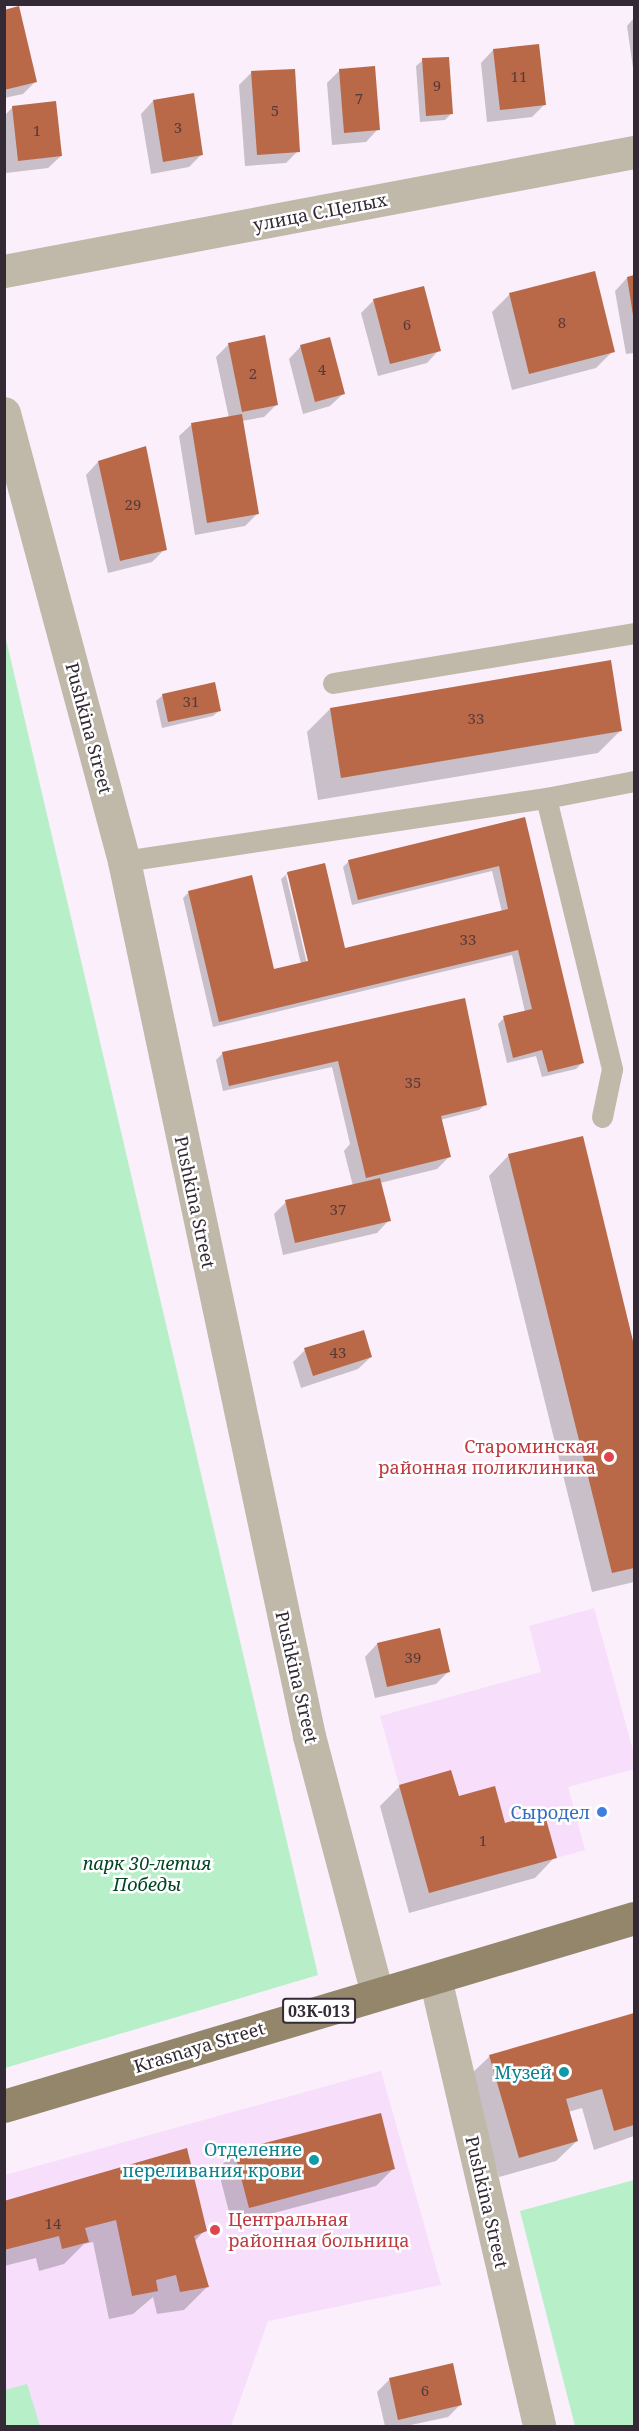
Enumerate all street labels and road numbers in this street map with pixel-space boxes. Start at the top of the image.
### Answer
street label: улица С.Целых [251,188,389,236]
street label: Pushkina Street [61,660,117,796]
street label: Pushkina Street [170,1134,220,1270]
street label: Pushkina Street [271,1609,323,1745]
road number: 03К-013 [282,1998,356,2024]
street label: Krasnaya Street [131,2017,267,2077]
street label: Pushkina Street [461,2134,513,2270]

